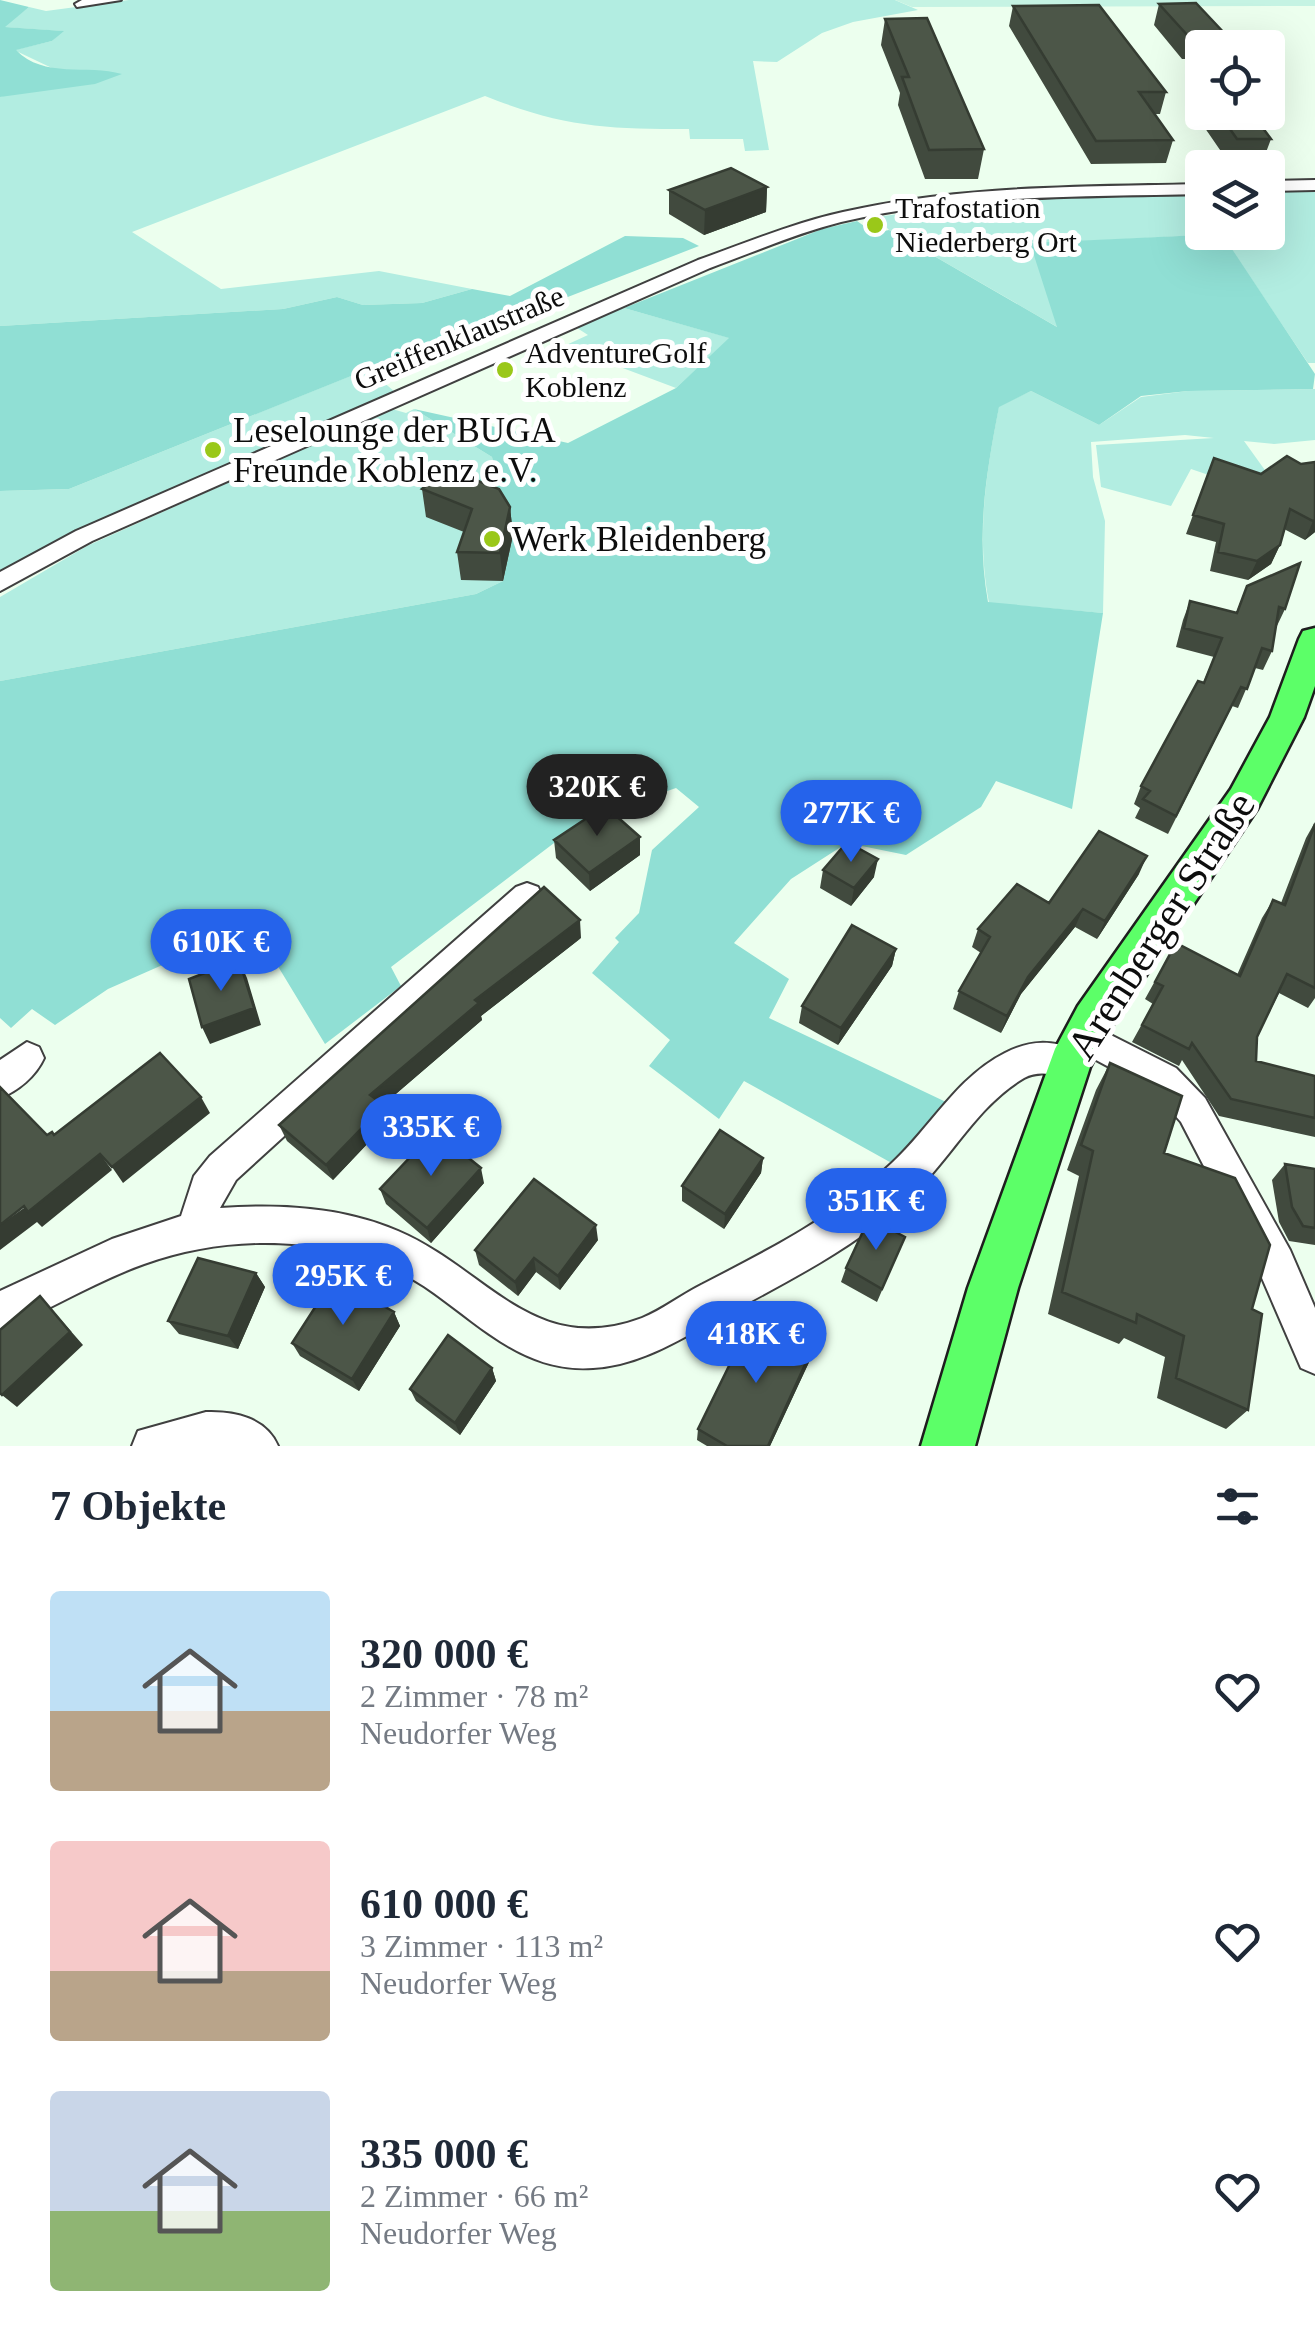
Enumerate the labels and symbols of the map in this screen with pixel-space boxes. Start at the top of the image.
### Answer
place label: Trafostation Niederberg Ort [895,191,1078,258]
marker: Trafostation Niederberg Ort [864,214,886,236]
street label: Greiffenklaustraße [349,279,569,397]
place label: AdventureGolf Koblenz [525,336,707,403]
marker: AdventureGolf Koblenz [494,359,516,381]
place label: Leselounge der BUGA Freunde Koblenz e.V. [233,411,556,490]
marker: Leselounge der BUGA Freunde Koblenz e.V. [202,439,224,461]
place label: Werk Bleidenberg [512,520,766,559]
marker: Werk Bleidenberg [481,528,503,550]
pin: 320K € [516,754,678,839]
pin: 277K € [770,780,932,865]
street label: Arenberger Straße [1058,784,1264,1067]
pin: 610K € [140,909,302,994]
pin: 335K € [350,1094,512,1179]
pin: 351K € [795,1168,957,1253]
pin: 295K € [262,1243,424,1328]
pin: 418K € [675,1301,837,1386]

